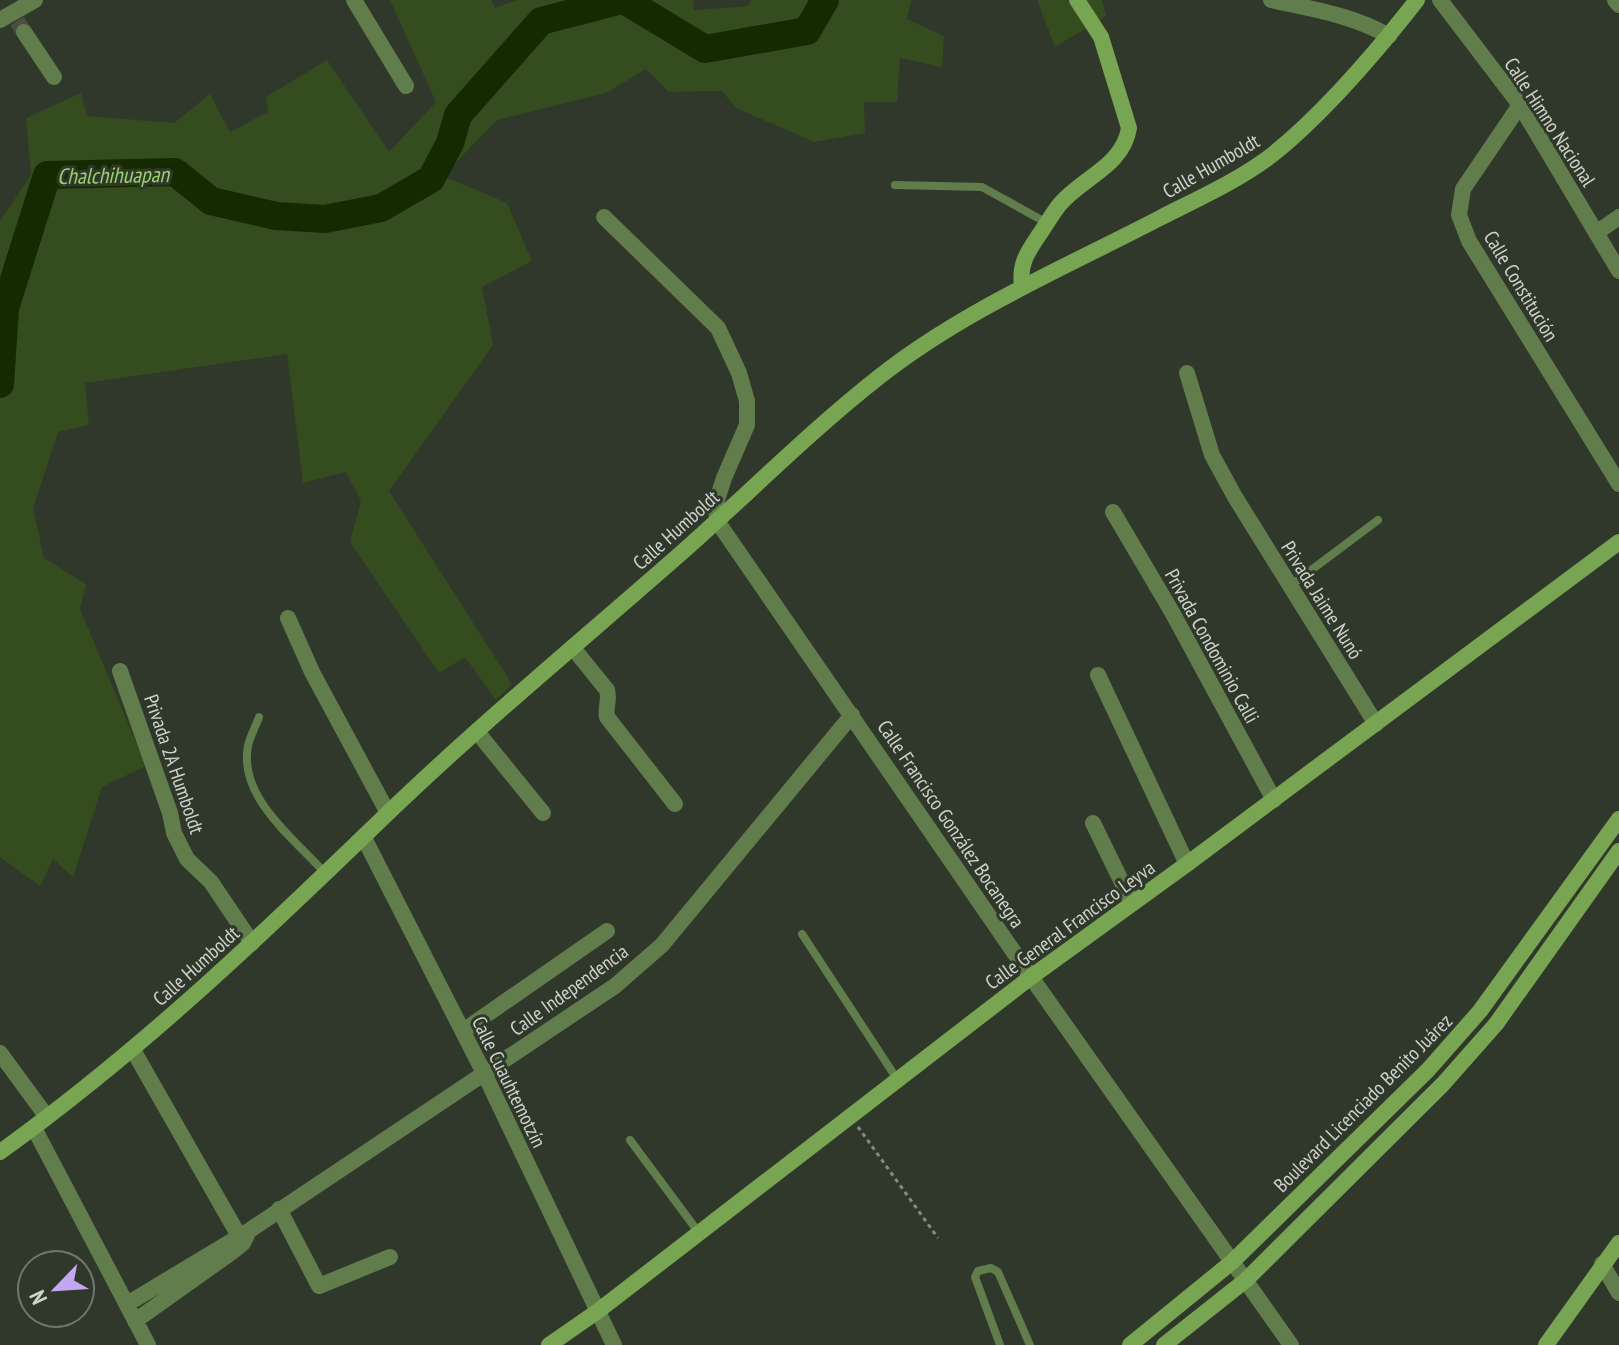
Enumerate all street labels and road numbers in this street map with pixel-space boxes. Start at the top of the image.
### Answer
street label: Calle Himno Nacional [1499,53,1602,192]
street label: Calle Humboldt [1158,128,1264,204]
street label: Calle Constitución [1478,226,1564,346]
street label: Calle Humboldt [627,484,725,576]
street label: Privada Jaime Nunó [1275,536,1369,664]
street label: Privada Condominio Calli [1159,564,1265,728]
street label: Privada 2A Humboldt [138,691,210,838]
street label: Calle Francisco González Bocanegra [872,715,1030,933]
street label: Calle General Francisco Leyva [980,855,1160,995]
street label: Calle Humboldt [147,920,245,1012]
street label: Calle Independencia [505,938,633,1042]
street label: Boulevard Licenciado Benito Juárez [1268,1008,1458,1198]
street label: Calle Cuauhtemotzín [466,1012,552,1152]

